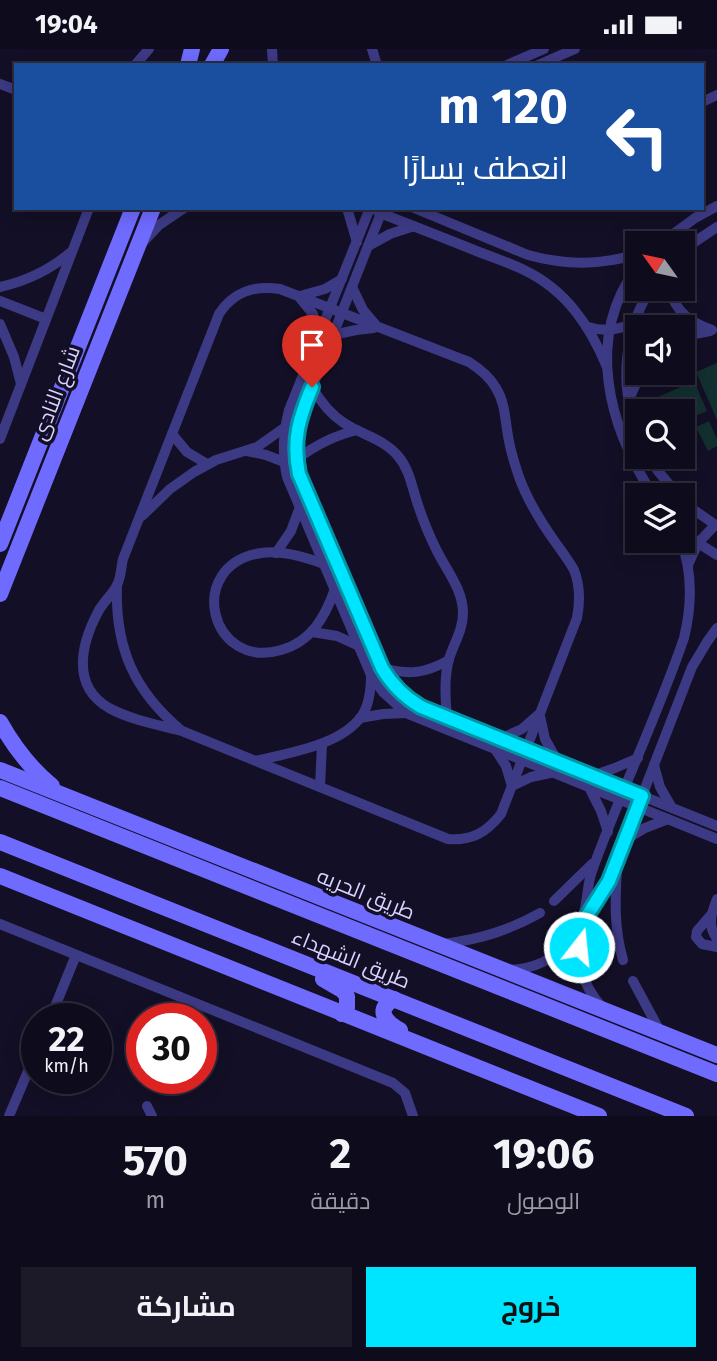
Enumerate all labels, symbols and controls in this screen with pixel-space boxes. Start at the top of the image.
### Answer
text: 19:04 [35,9,98,40]
text: 120 m [438,77,568,136]
icon: left [592,91,683,182]
text: انعطف يسارًا [402,149,568,187]
north arrow [625,231,695,301]
map controls [625,231,695,553]
pin [282,315,342,387]
button: sound [625,315,695,385]
icon: arrive [293,326,331,364]
street label: شارع النادى [26,342,87,444]
button: search [625,399,695,469]
button: layers [625,483,695,553]
street label: طريق الحريه [313,863,419,925]
position arrow [542,910,616,984]
street label: طريق الشهداء [288,923,414,995]
speed limit sign: 30 [126,1003,217,1094]
text: 22 [48,1018,85,1060]
text: km/h [44,1055,89,1077]
text: 2 [330,1129,351,1179]
text: 19:06 [493,1129,594,1179]
text: 570 [123,1136,188,1186]
text: m [145,1186,165,1214]
text: دقيقة [310,1187,370,1215]
text: الوصول [507,1187,580,1215]
button: مشاركة [21,1267,352,1347]
button: خروج [366,1267,696,1347]

